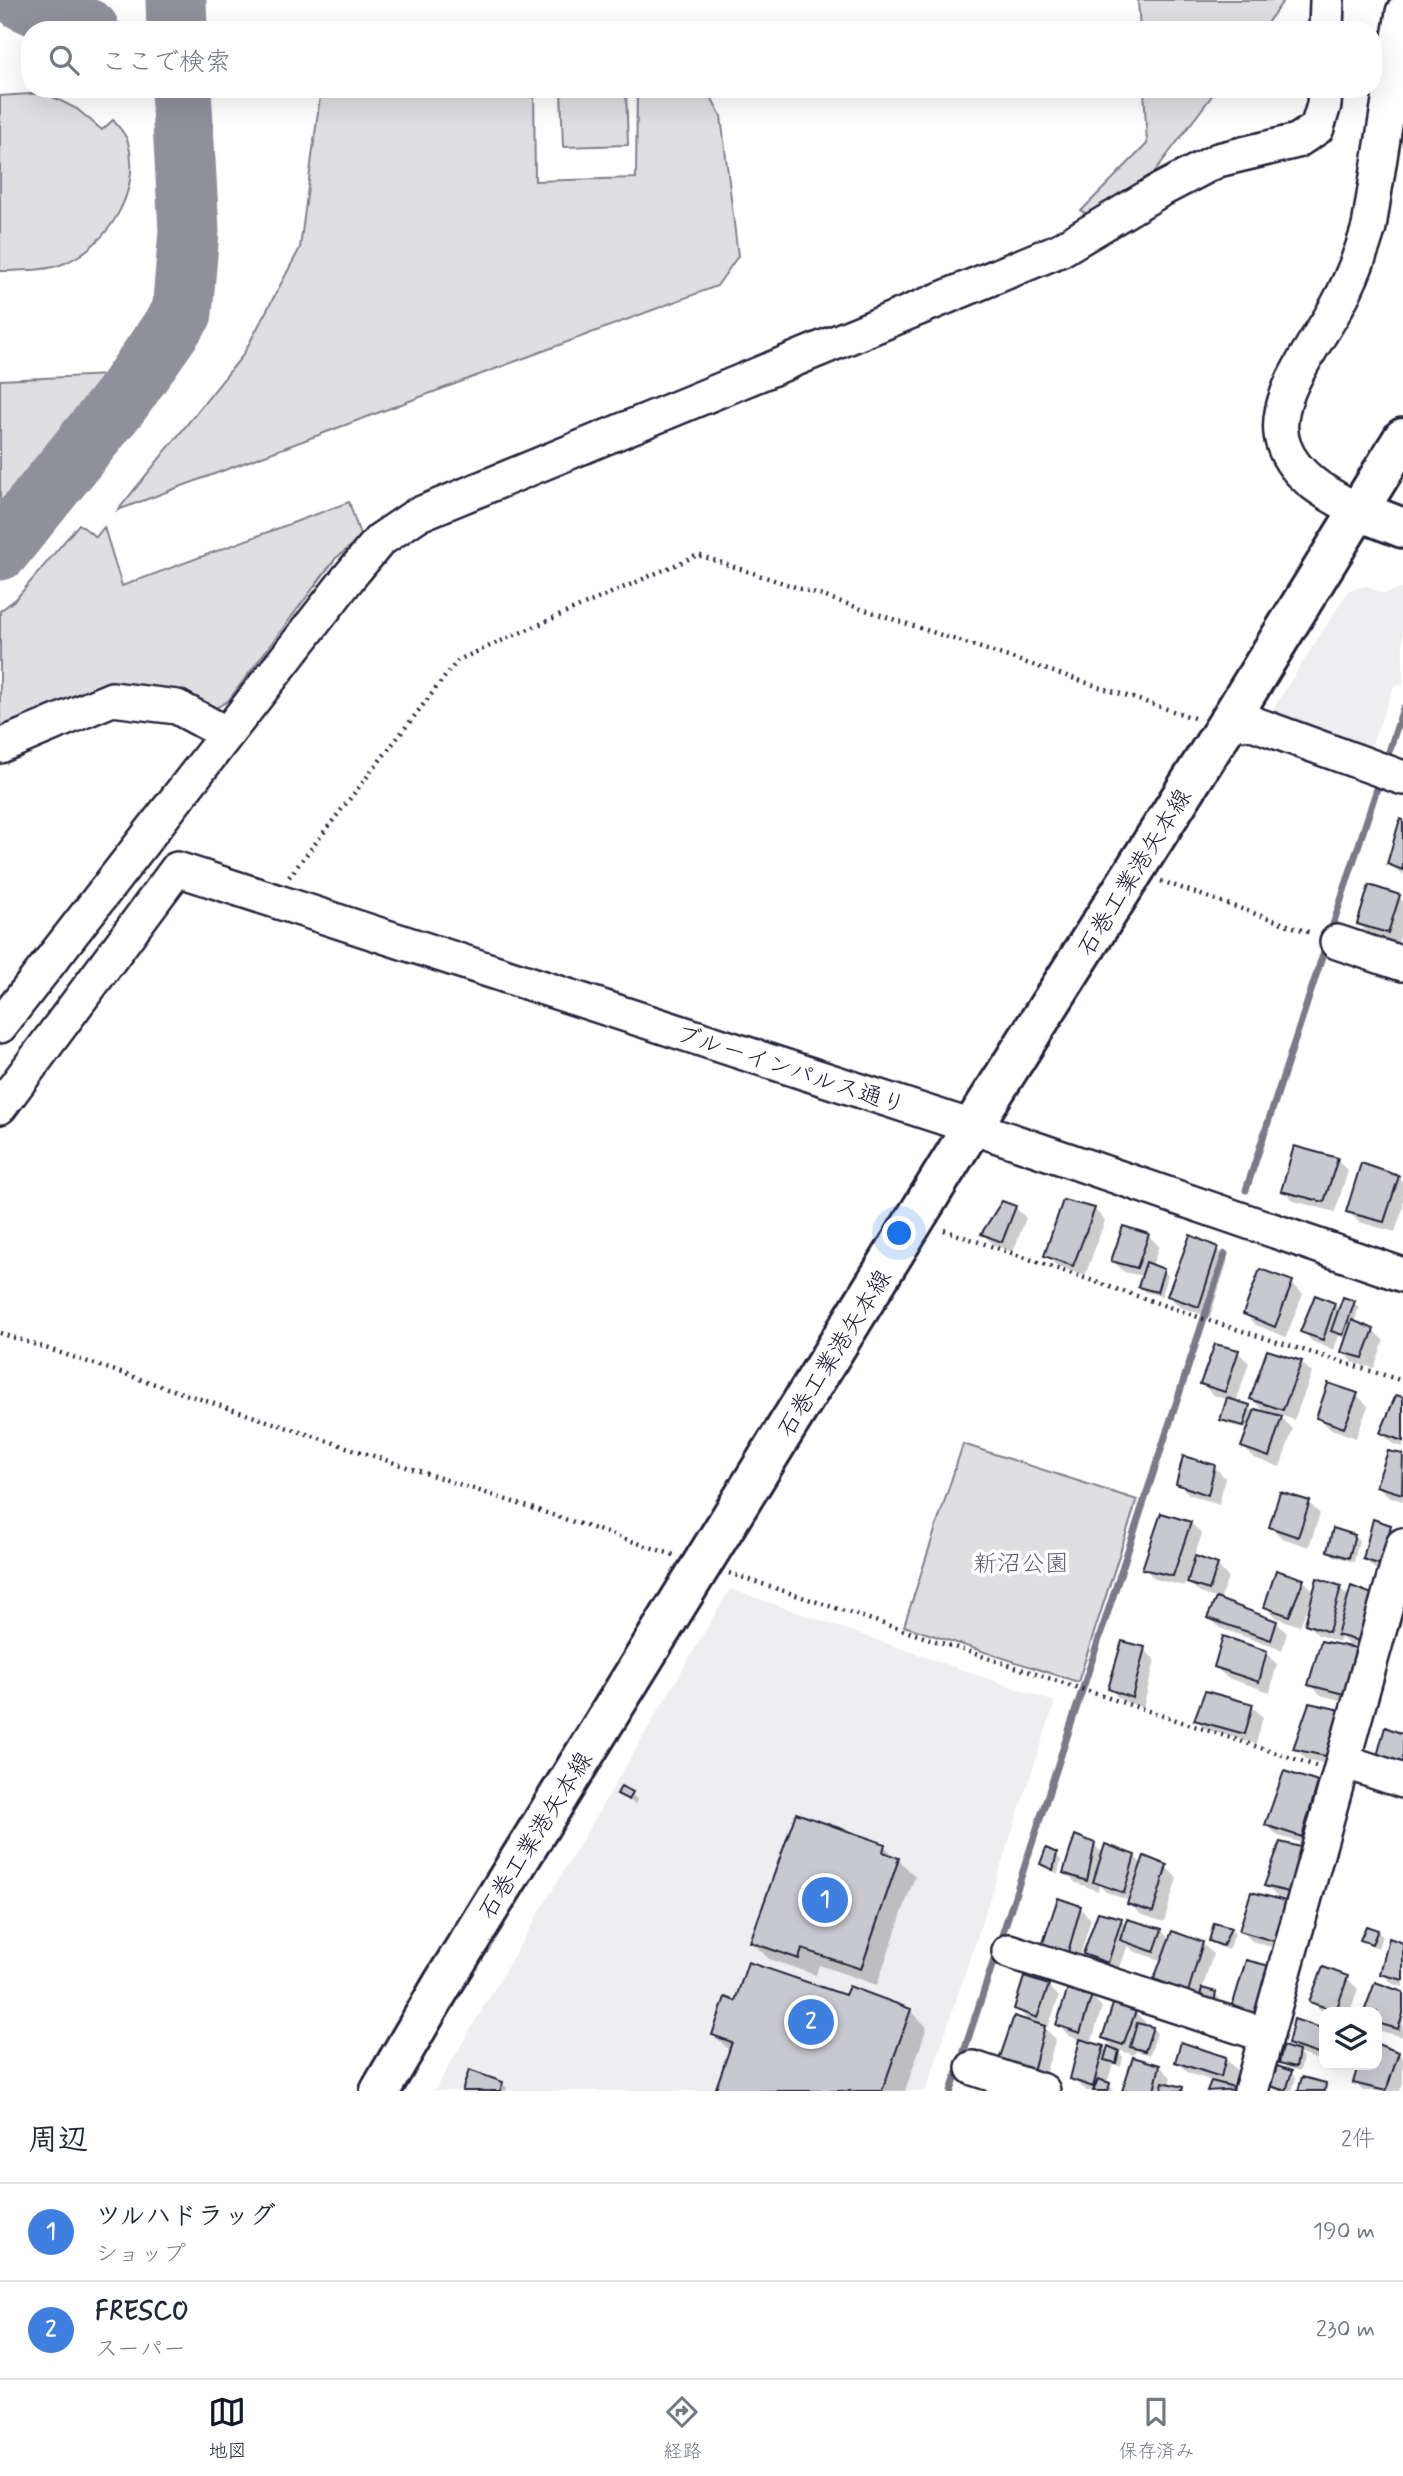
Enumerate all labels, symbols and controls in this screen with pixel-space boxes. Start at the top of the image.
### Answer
search box [21,21,1382,98]
icon: search [45,41,83,79]
text: ここで検索 [101,46,231,80]
street label: 石巻工業港矢本線 [1071,783,1199,962]
street label: ブルーインパルス通り [672,1019,909,1122]
your location [882,1216,916,1250]
street label: 石巻工業港矢本線 [771,1264,899,1443]
park label: 新沼公園 [973,1549,1069,1580]
street label: 石巻工業港矢本線 [472,1746,600,1925]
pin: 1 [802,1874,848,1926]
pin: 2 [788,1996,834,2048]
map controls [1319,2007,1382,2070]
button: layers [1319,2007,1382,2070]
text: 周辺 [28,2121,88,2160]
text: 2件 [1341,2125,1375,2155]
text: ツルハドラッグ [95,2200,275,2234]
text: 1 [46,2217,56,2247]
text: 190 m [1313,2217,1375,2247]
text: ショップ [95,2240,186,2270]
text: FRESCO [95,2295,189,2329]
text: 2 [45,2315,57,2345]
text: 230 m [1316,2315,1375,2345]
text: スーパー [95,2335,186,2365]
tab: 地図 [208,2393,247,2464]
tab: 経路 [663,2393,702,2464]
tab: 保存済み [1118,2393,1195,2464]

